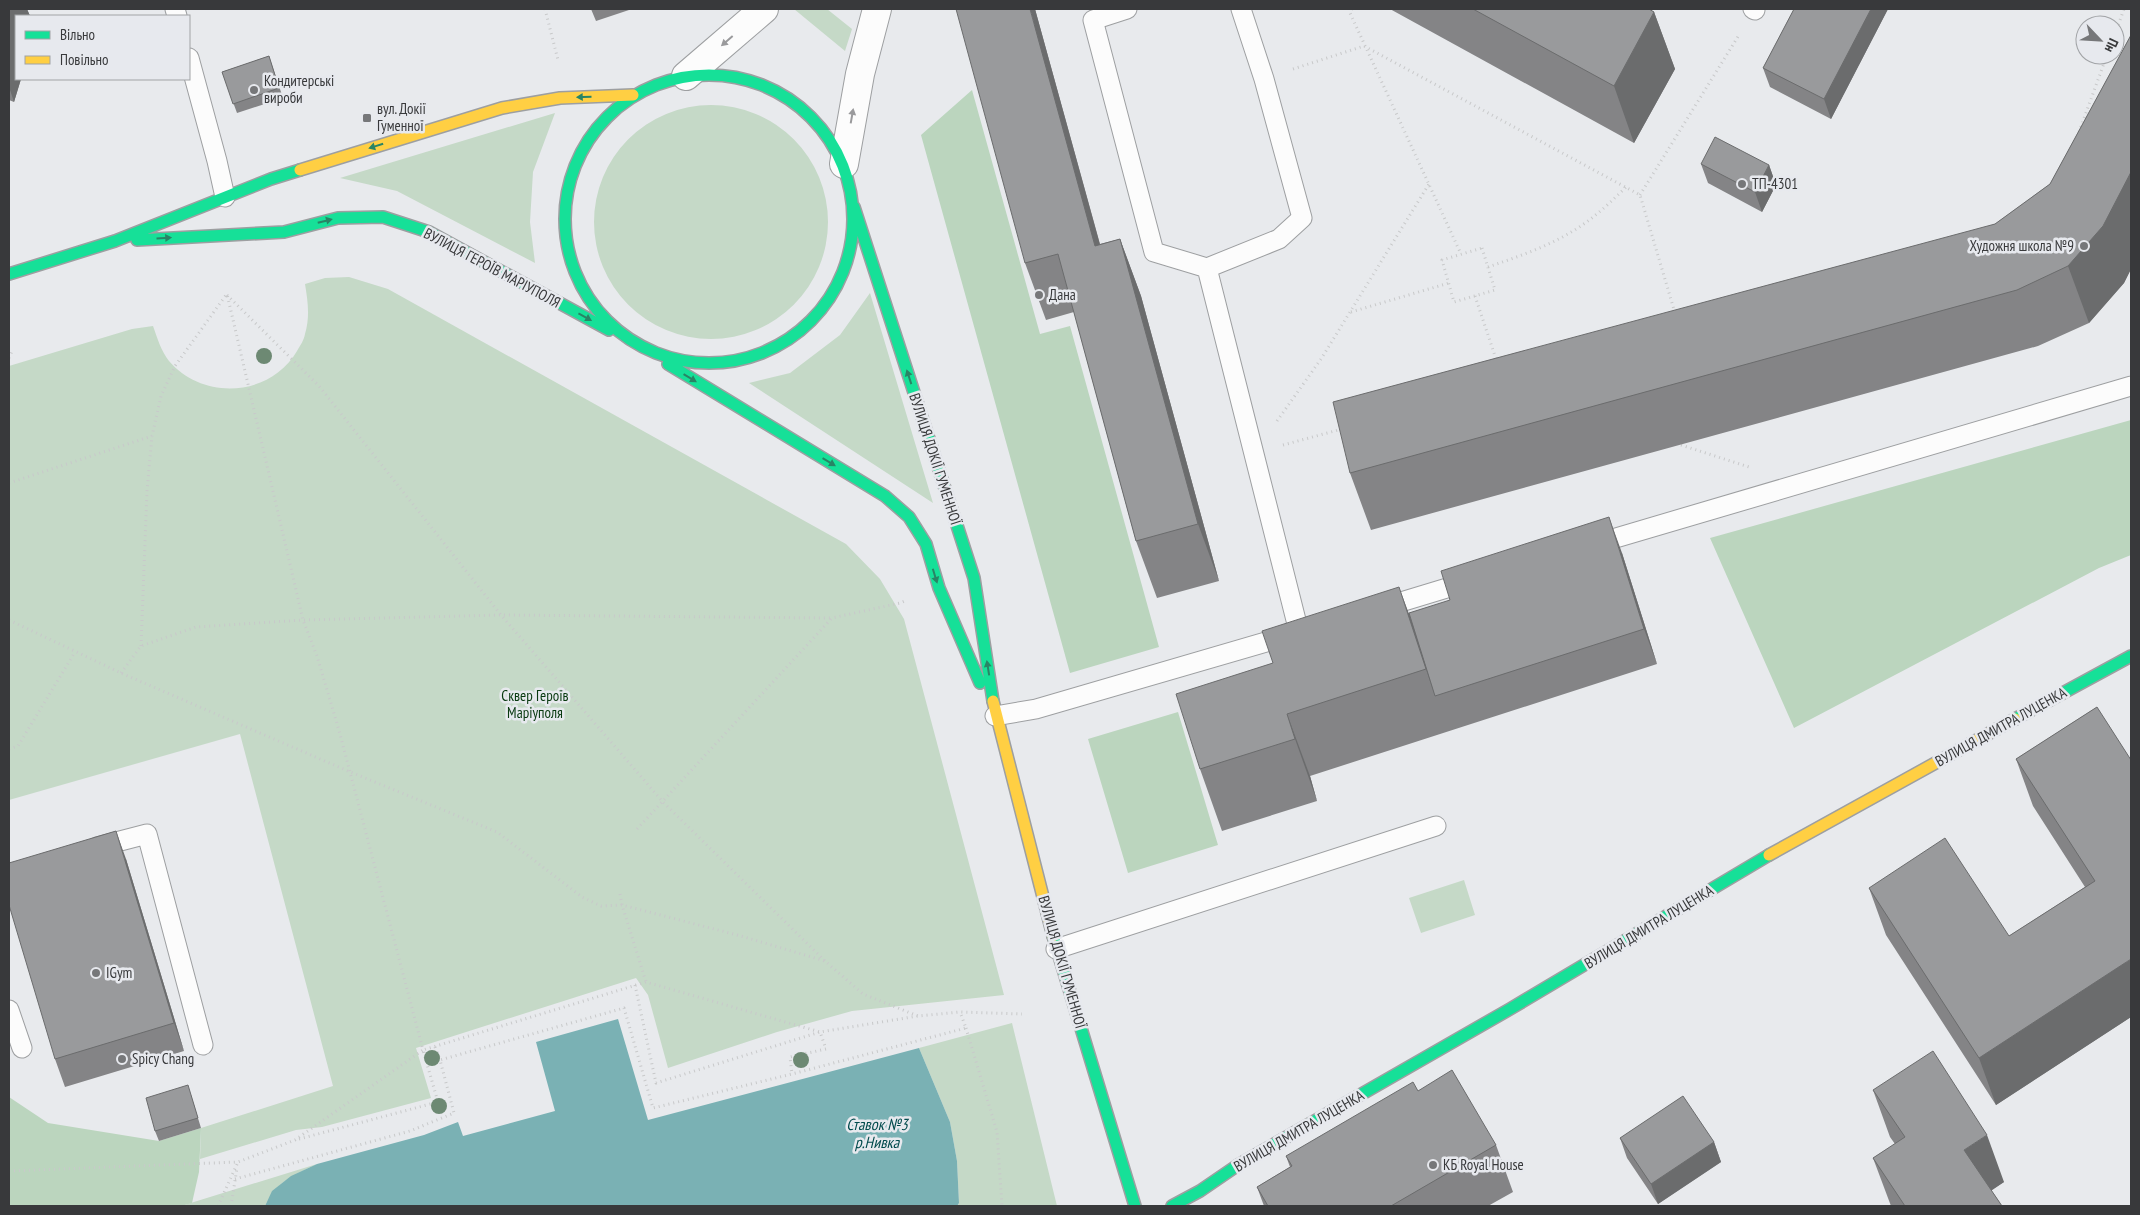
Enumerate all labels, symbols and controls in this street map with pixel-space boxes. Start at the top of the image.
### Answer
legend [15,15,190,80]
north arrow [2075,15,2125,65]
text: Вільно [60,25,95,44]
one-way arrow [720,35,733,46]
text: Пн [2101,36,2123,55]
text: Повільно [60,50,108,69]
place label: Кондитерські вироби [264,71,334,107]
marker: Кондитерські вироби [248,84,260,96]
one-way arrow [576,93,592,101]
place label: вул. Докії Гуменної [377,99,427,135]
one-way arrow [849,108,857,124]
marker: вул. Докії Гуменної [361,112,373,124]
one-way arrow [368,143,383,151]
place label: ТП-4301 [1752,174,1798,193]
marker: ТП-4301 [1736,178,1748,190]
one-way arrow [317,217,332,225]
street label: ВУЛИЦЯ ГЕРОЇВ МАРІУПОЛЯ [421,223,564,312]
one-way arrow [156,234,172,242]
place label: Художня школа №9 [1970,236,2074,255]
marker: Художня школа №9 [2078,240,2090,252]
place label: Дана [1049,285,1076,304]
marker: Дана [1033,289,1045,301]
one-way arrow [578,313,592,322]
one-way arrow [905,369,912,384]
one-way arrow [683,373,696,382]
street label: ВУЛИЦЯ ДОКІЇ ГУМЕННОЇ [905,391,966,527]
one-way arrow [822,457,835,466]
one-way arrow [932,568,940,583]
one-way arrow [983,659,991,675]
street label: ВУЛИЦЯ ДМИТРА ЛУЦЕНКА [1932,682,2071,771]
park label: Сквер Героїв Маріуполя [501,686,569,722]
street label: ВУЛИЦЯ ДМИТРА ЛУЦЕНКА [1581,880,1718,973]
street label: ВУЛИЦЯ ДОКІЇ ГУМЕННОЇ [1034,893,1091,1031]
place label: IGym [106,963,132,982]
marker: IGym [90,967,102,979]
place label: Spicy Chang [132,1049,194,1068]
marker: Spicy Chang [116,1053,128,1065]
street label: ВУЛИЦЯ ДМИТРА ЛУЦЕНКА [1230,1085,1368,1176]
water label: Ставок №3 р.Нивка [846,1114,909,1152]
place label: КБ Royal House [1443,1155,1524,1174]
marker: КБ Royal House [1427,1159,1439,1171]

